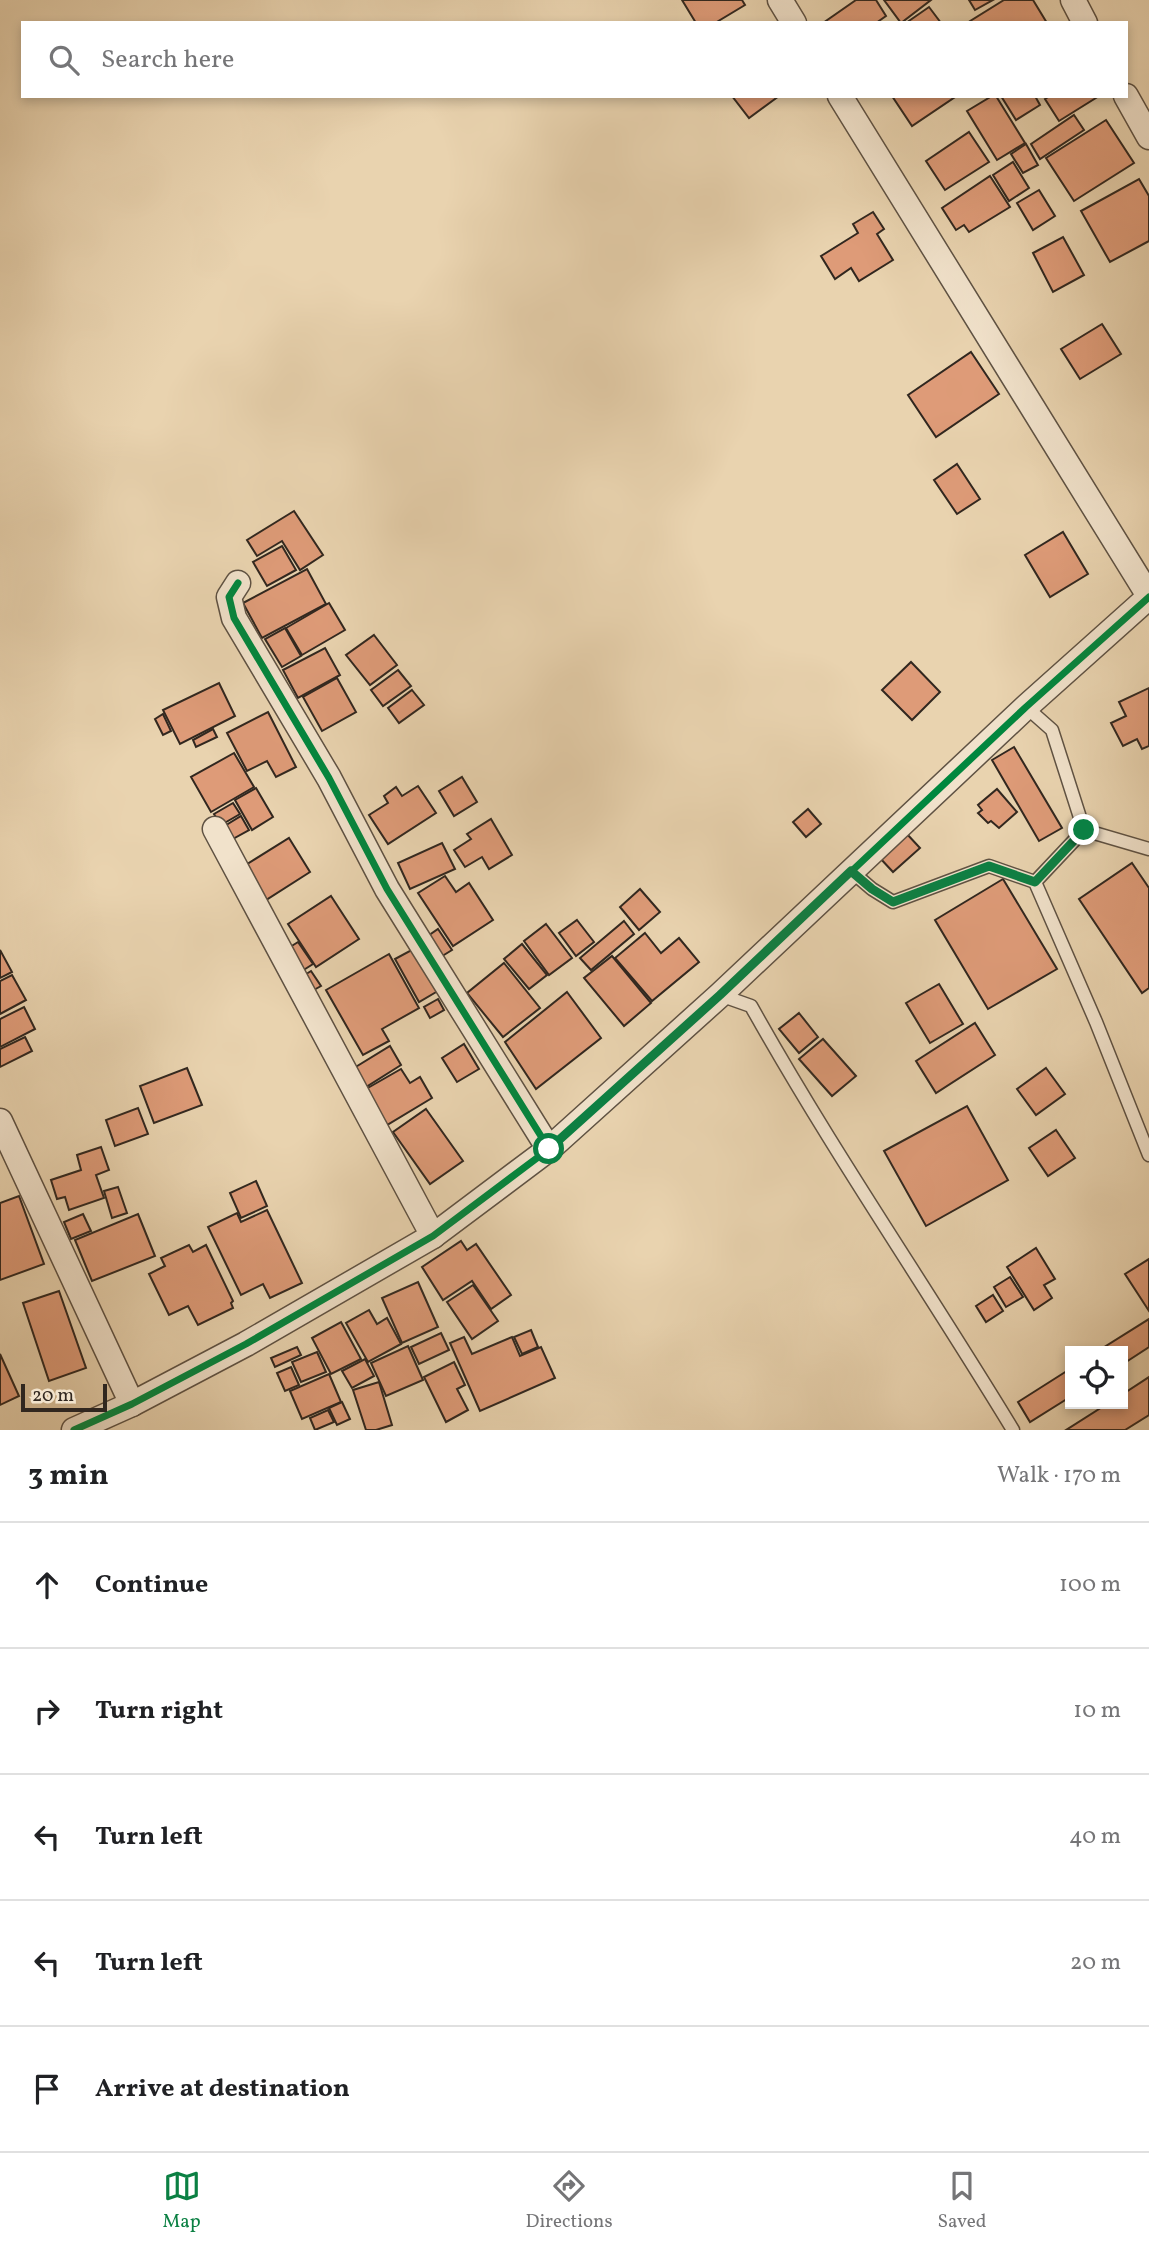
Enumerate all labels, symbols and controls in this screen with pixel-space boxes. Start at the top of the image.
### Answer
search box [21,21,1128,98]
icon: search [45,41,83,79]
text: Search here [101,42,234,78]
route end [1068,814,1099,845]
route start [533,1133,564,1164]
map controls [1065,1346,1128,1409]
button: locate [1065,1346,1128,1409]
scale bar [21,1381,107,1413]
text: 20 m [32,1383,74,1409]
text: 3 min [28,1455,109,1497]
text: Walk · 170 m [997,1460,1121,1492]
icon: ahead [28,1566,66,1604]
text: Continue [95,1567,208,1603]
text: 100 m [1059,1569,1121,1601]
icon: right [28,1692,66,1730]
text: Turn right [95,1693,223,1729]
text: 10 m [1073,1695,1121,1727]
icon: left [28,1818,66,1856]
text: Turn left [95,1819,203,1855]
text: 40 m [1069,1821,1121,1853]
icon: left [28,1944,66,1982]
text: Turn left [95,1945,203,1981]
text: 20 m [1070,1947,1121,1979]
icon: arrive [28,2070,66,2108]
text: Arrive at destination [95,2071,350,2107]
tab: Map [162,2167,201,2235]
tab: Directions [526,2167,613,2235]
tab: Saved [938,2167,986,2235]

